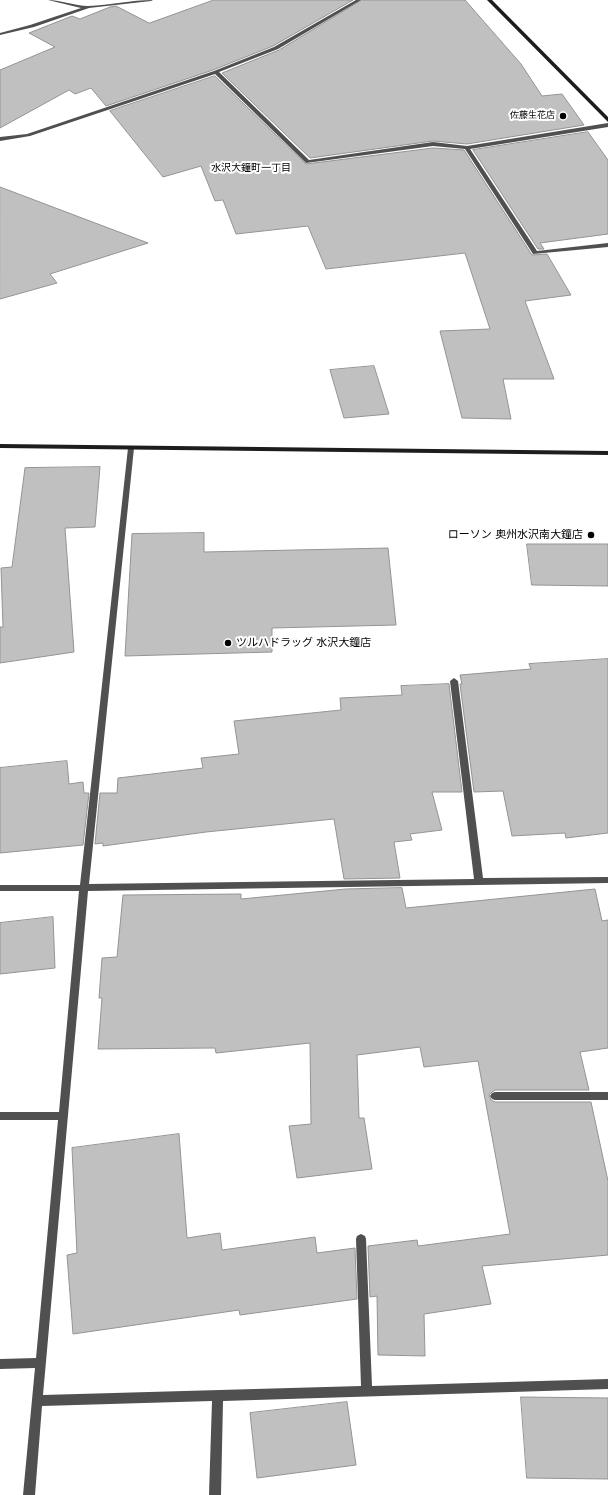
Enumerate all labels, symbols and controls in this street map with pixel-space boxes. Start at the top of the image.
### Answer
place label: 佐藤生花店 [510,111,555,121]
marker: 佐藤生花店 [558,111,568,121]
district label: 水沢大鐘町一丁目 [211,163,291,175]
place label: ローソン 奥州水沢南大鐘店 [448,528,583,542]
marker: ローソン 奥州水沢南大鐘店 [586,530,596,540]
place label: ツルハドラッグ 水沢大鐘店 [236,636,371,650]
marker: ツルハドラッグ 水沢大鐘店 [223,638,233,648]

